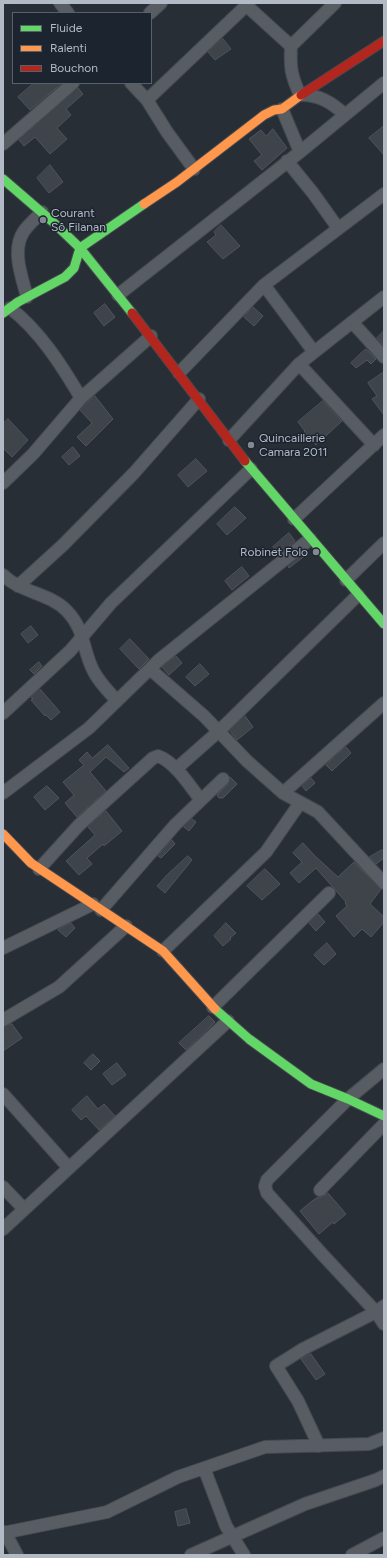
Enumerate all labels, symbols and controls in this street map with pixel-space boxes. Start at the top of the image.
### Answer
legend [12,12,152,84]
text: Fluide [50,21,82,35]
text: Ralenti [50,41,87,55]
text: Bouchon [50,61,98,75]
place label: Courant Sô Filanan [51,206,106,234]
marker: Courant Sô Filanan [38,215,48,225]
place label: Quincaillerie Camara 2011 [259,431,328,459]
marker: Quincaillerie Camara 2011 [246,440,256,450]
place label: Robinet Folo [240,545,308,559]
marker: Robinet Folo [311,547,321,557]

